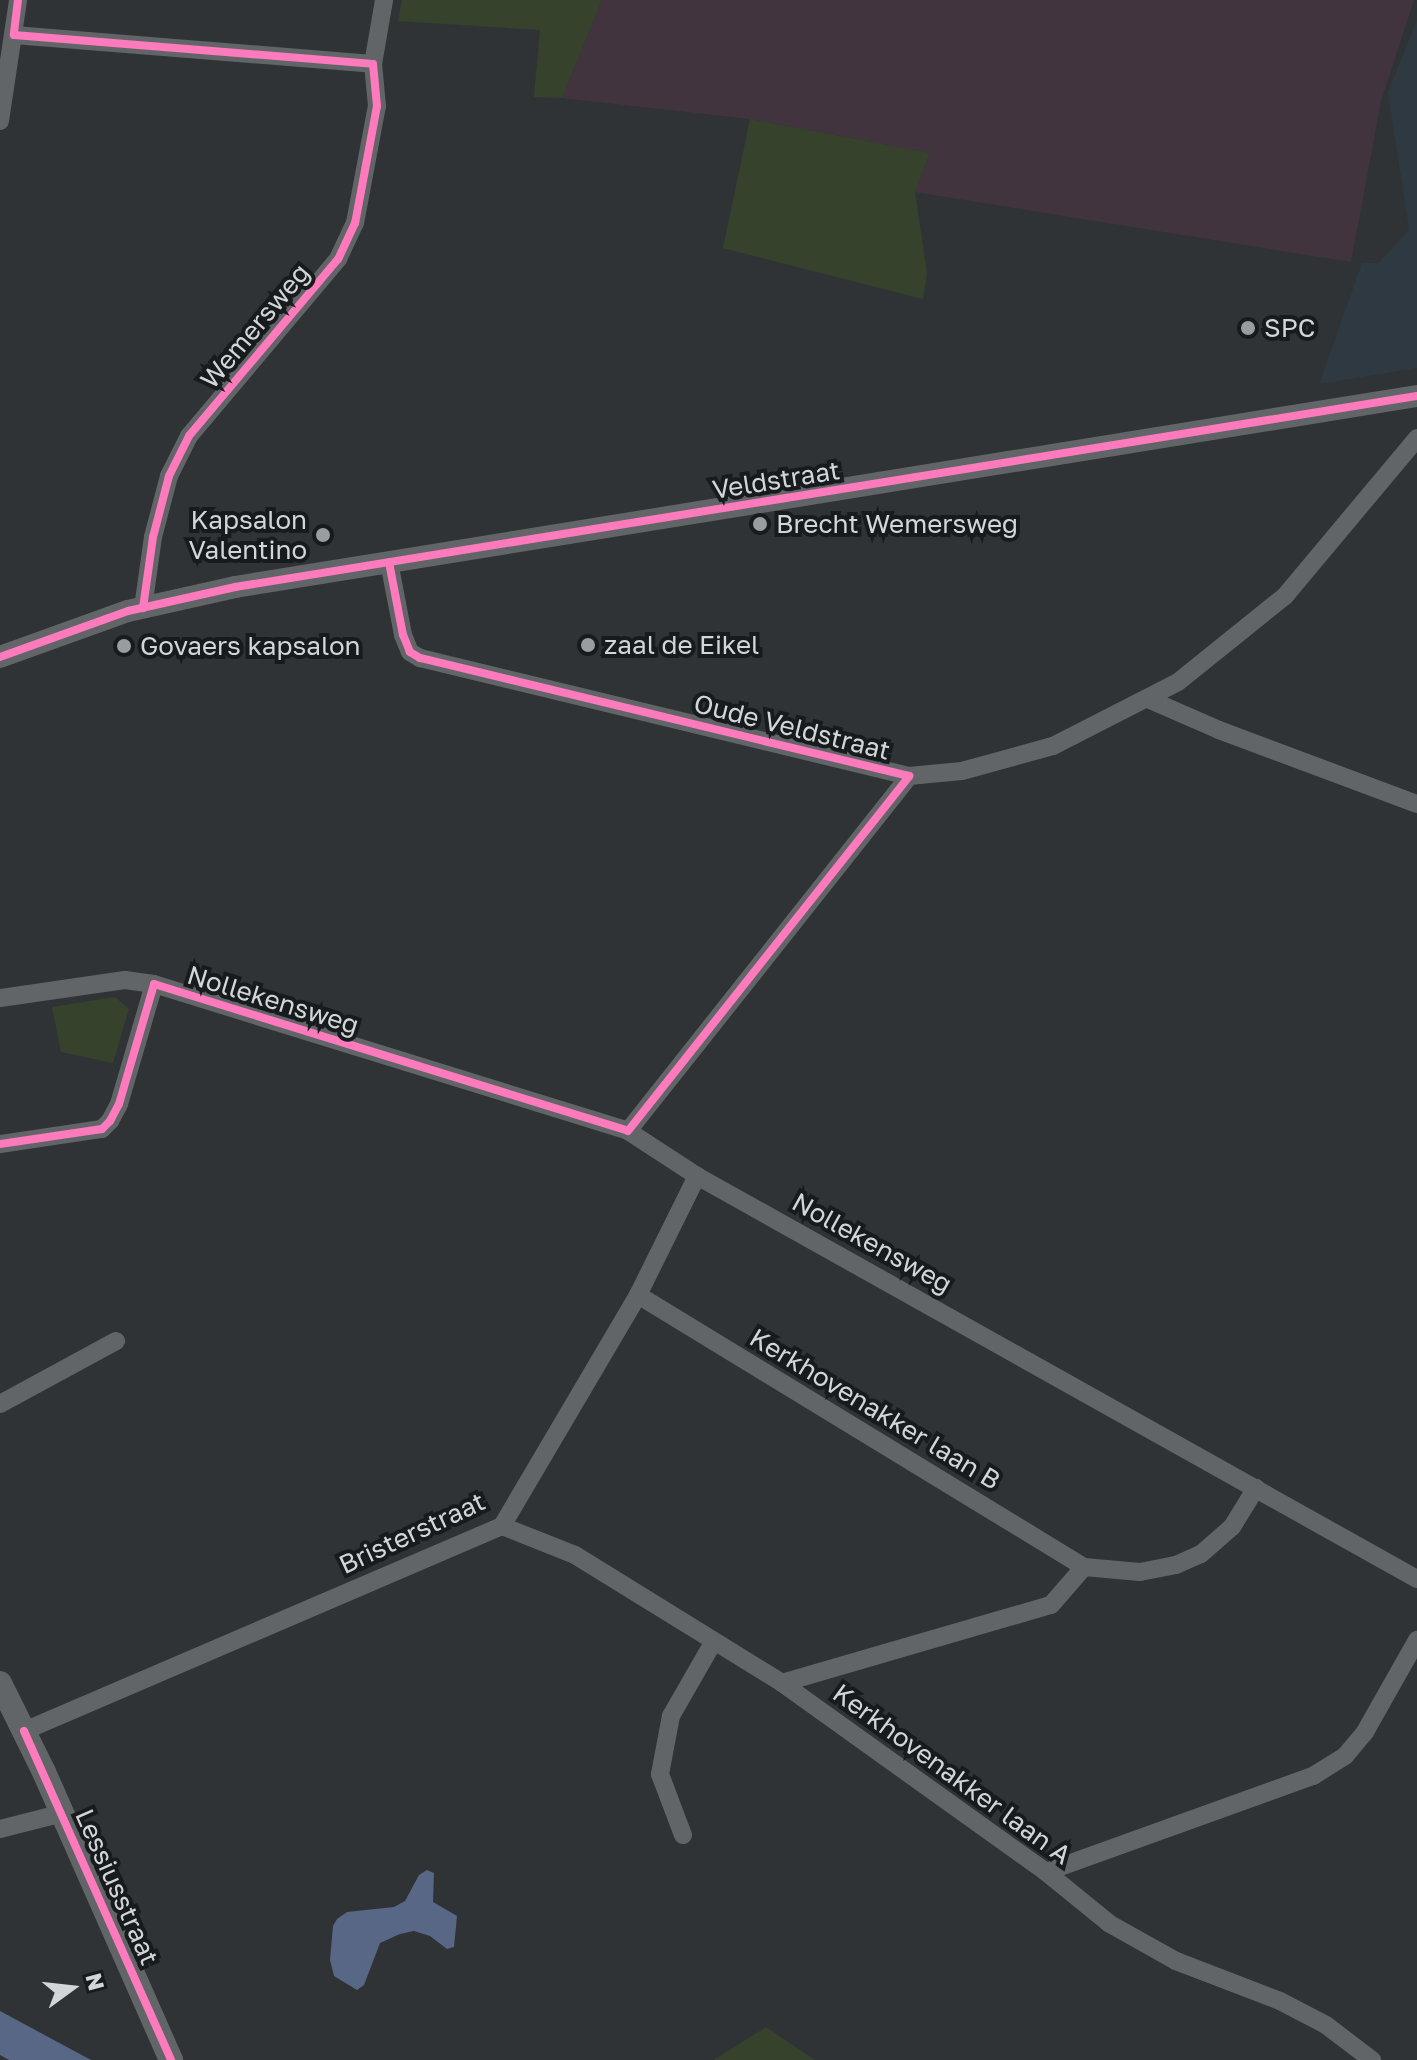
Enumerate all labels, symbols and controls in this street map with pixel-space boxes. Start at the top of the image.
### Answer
street label: Wemersweg [194,257,316,395]
place label: SPC [1264,312,1315,344]
marker: SPC [1239,319,1257,337]
street label: Veldstraat [710,455,842,505]
place label: Kapsalon Valentino [189,504,307,566]
place label: Brecht Wemersweg [776,508,1018,540]
marker: Brecht Wemersweg [751,515,769,533]
marker: Kapsalon Valentino [314,526,332,544]
place label: zaal de Eikel [604,629,759,661]
place label: Govaers kapsalon [140,630,361,662]
marker: zaal de Eikel [579,636,597,654]
marker: Govaers kapsalon [115,637,133,655]
street label: Oude Veldstraat [691,688,893,766]
street label: Nollekensweg [183,959,363,1041]
street label: Nollekensweg [787,1186,957,1300]
street label: Kerkhovenakker laan B [744,1322,1006,1496]
street label: Bristerstraat [334,1486,490,1580]
street label: Kerkhovenakker laan A [827,1677,1077,1871]
street label: Lessiusstraat [69,1804,165,1970]
north arrow [32,1948,112,2028]
text: N [80,1970,111,1993]

